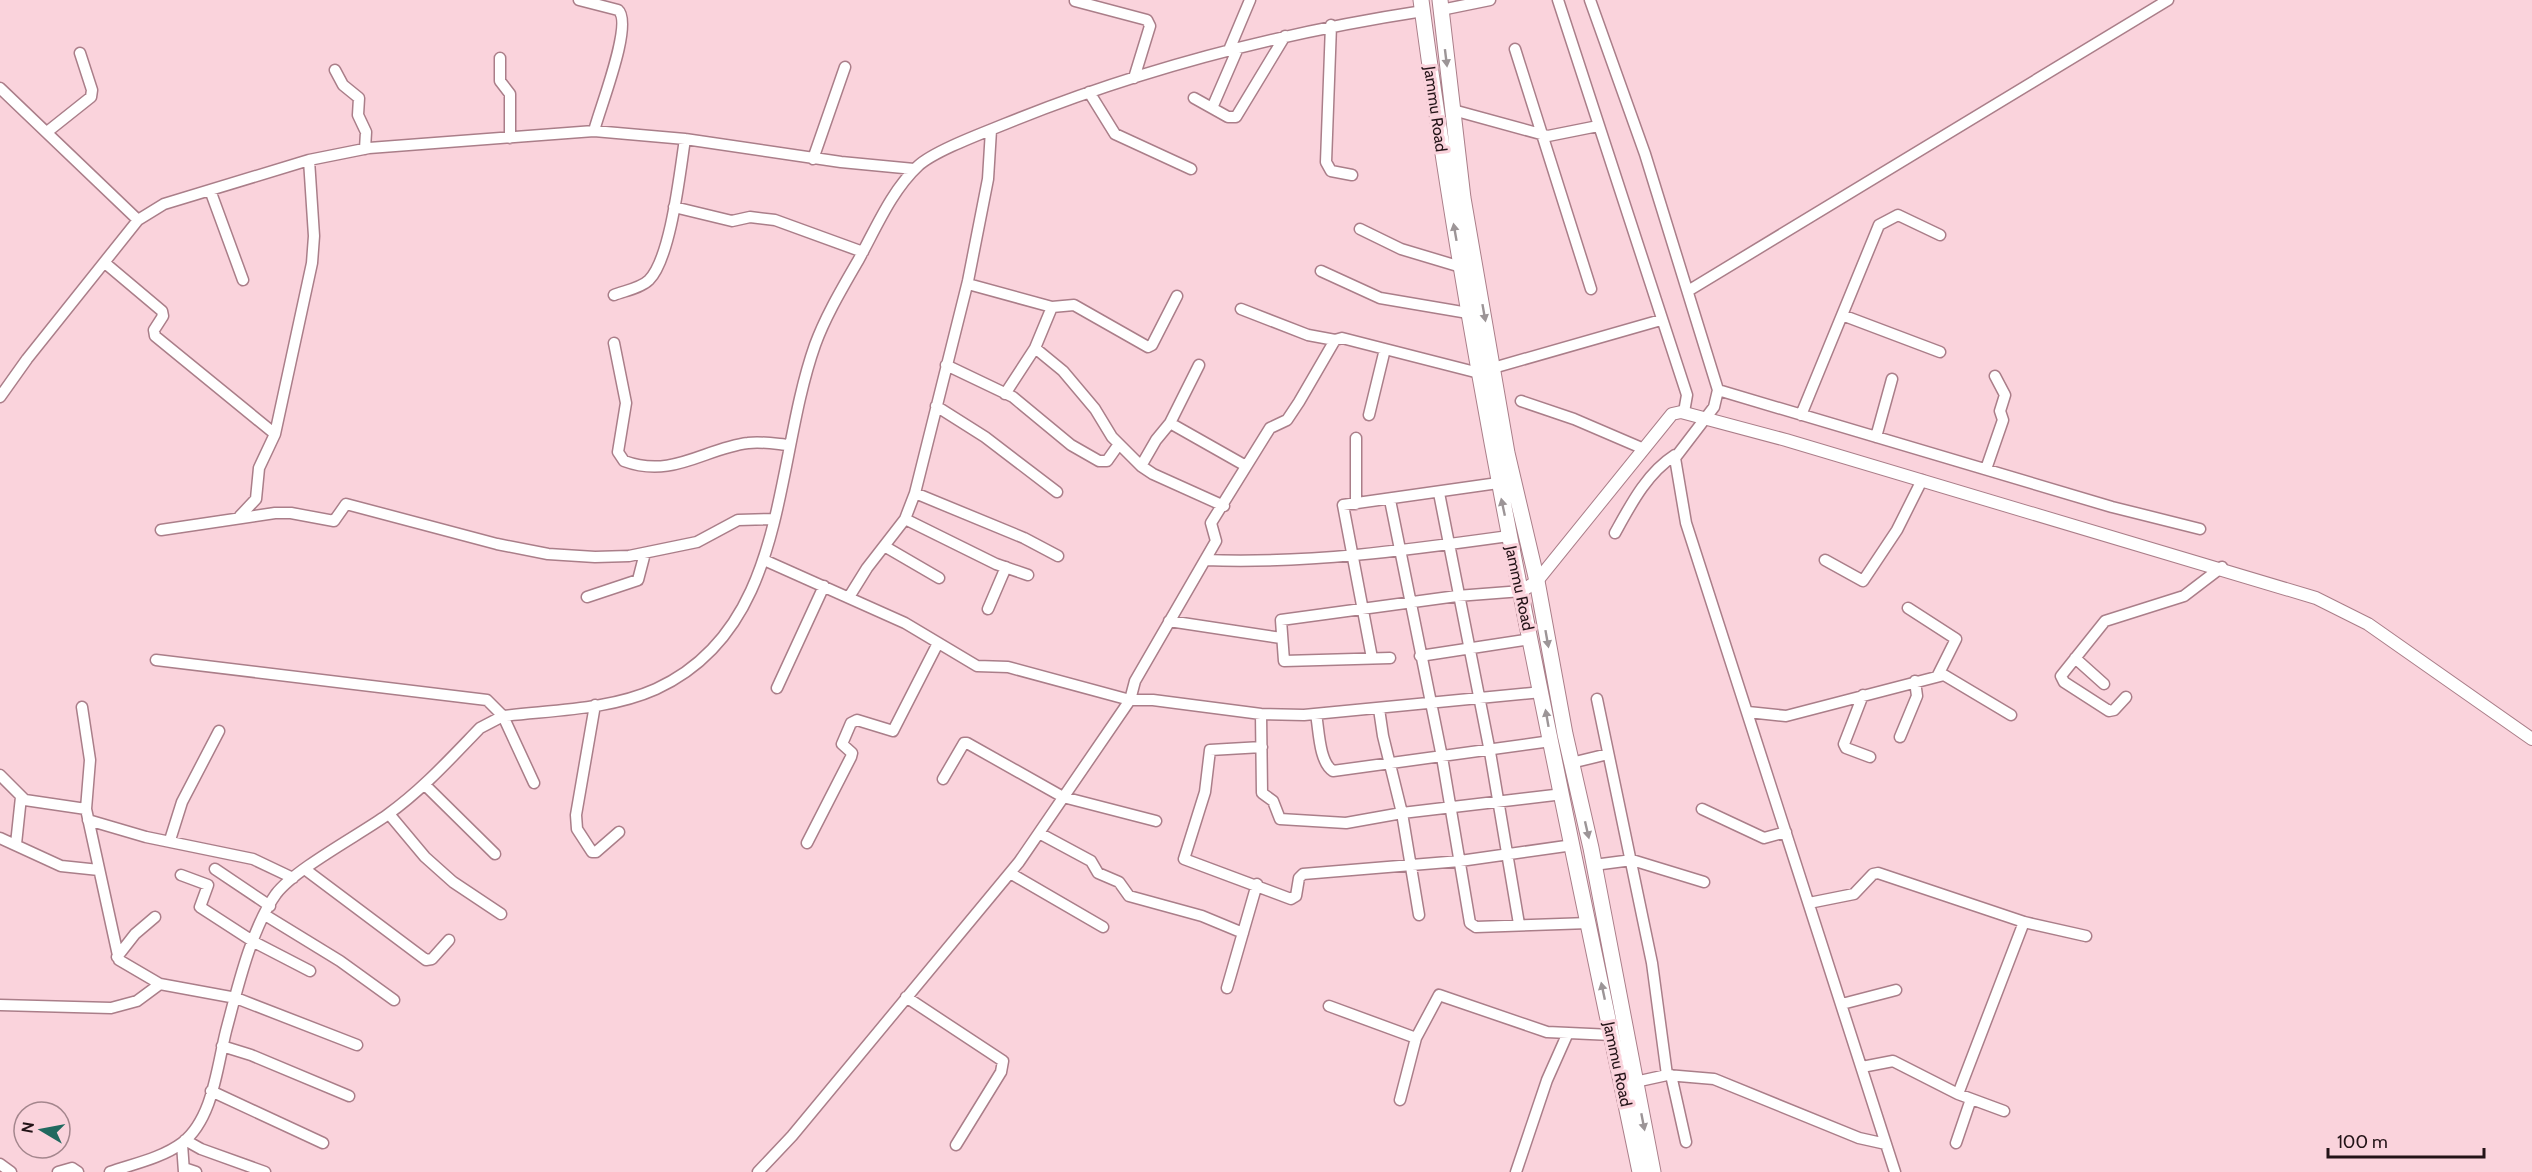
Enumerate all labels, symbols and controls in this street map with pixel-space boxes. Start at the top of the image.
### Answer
one-way arrow [1442,49,1451,68]
street label: Jammu Road [1420,64,1451,153]
one-way arrow [1450,222,1459,241]
one-way arrow [1480,304,1489,323]
one-way arrow [1498,497,1507,516]
street label: Jammu Road [1501,543,1538,632]
one-way arrow [1543,629,1552,648]
one-way arrow [1542,708,1551,727]
one-way arrow [1582,820,1592,839]
one-way arrow [1598,982,1607,1001]
street label: Jammu Road [1599,1019,1636,1108]
north arrow [12,1100,72,1160]
one-way arrow [1639,1113,1648,1132]
text: N [17,1120,38,1135]
scale bar [2328,1121,2484,1159]
text: 100 m [2337,1131,2388,1153]

